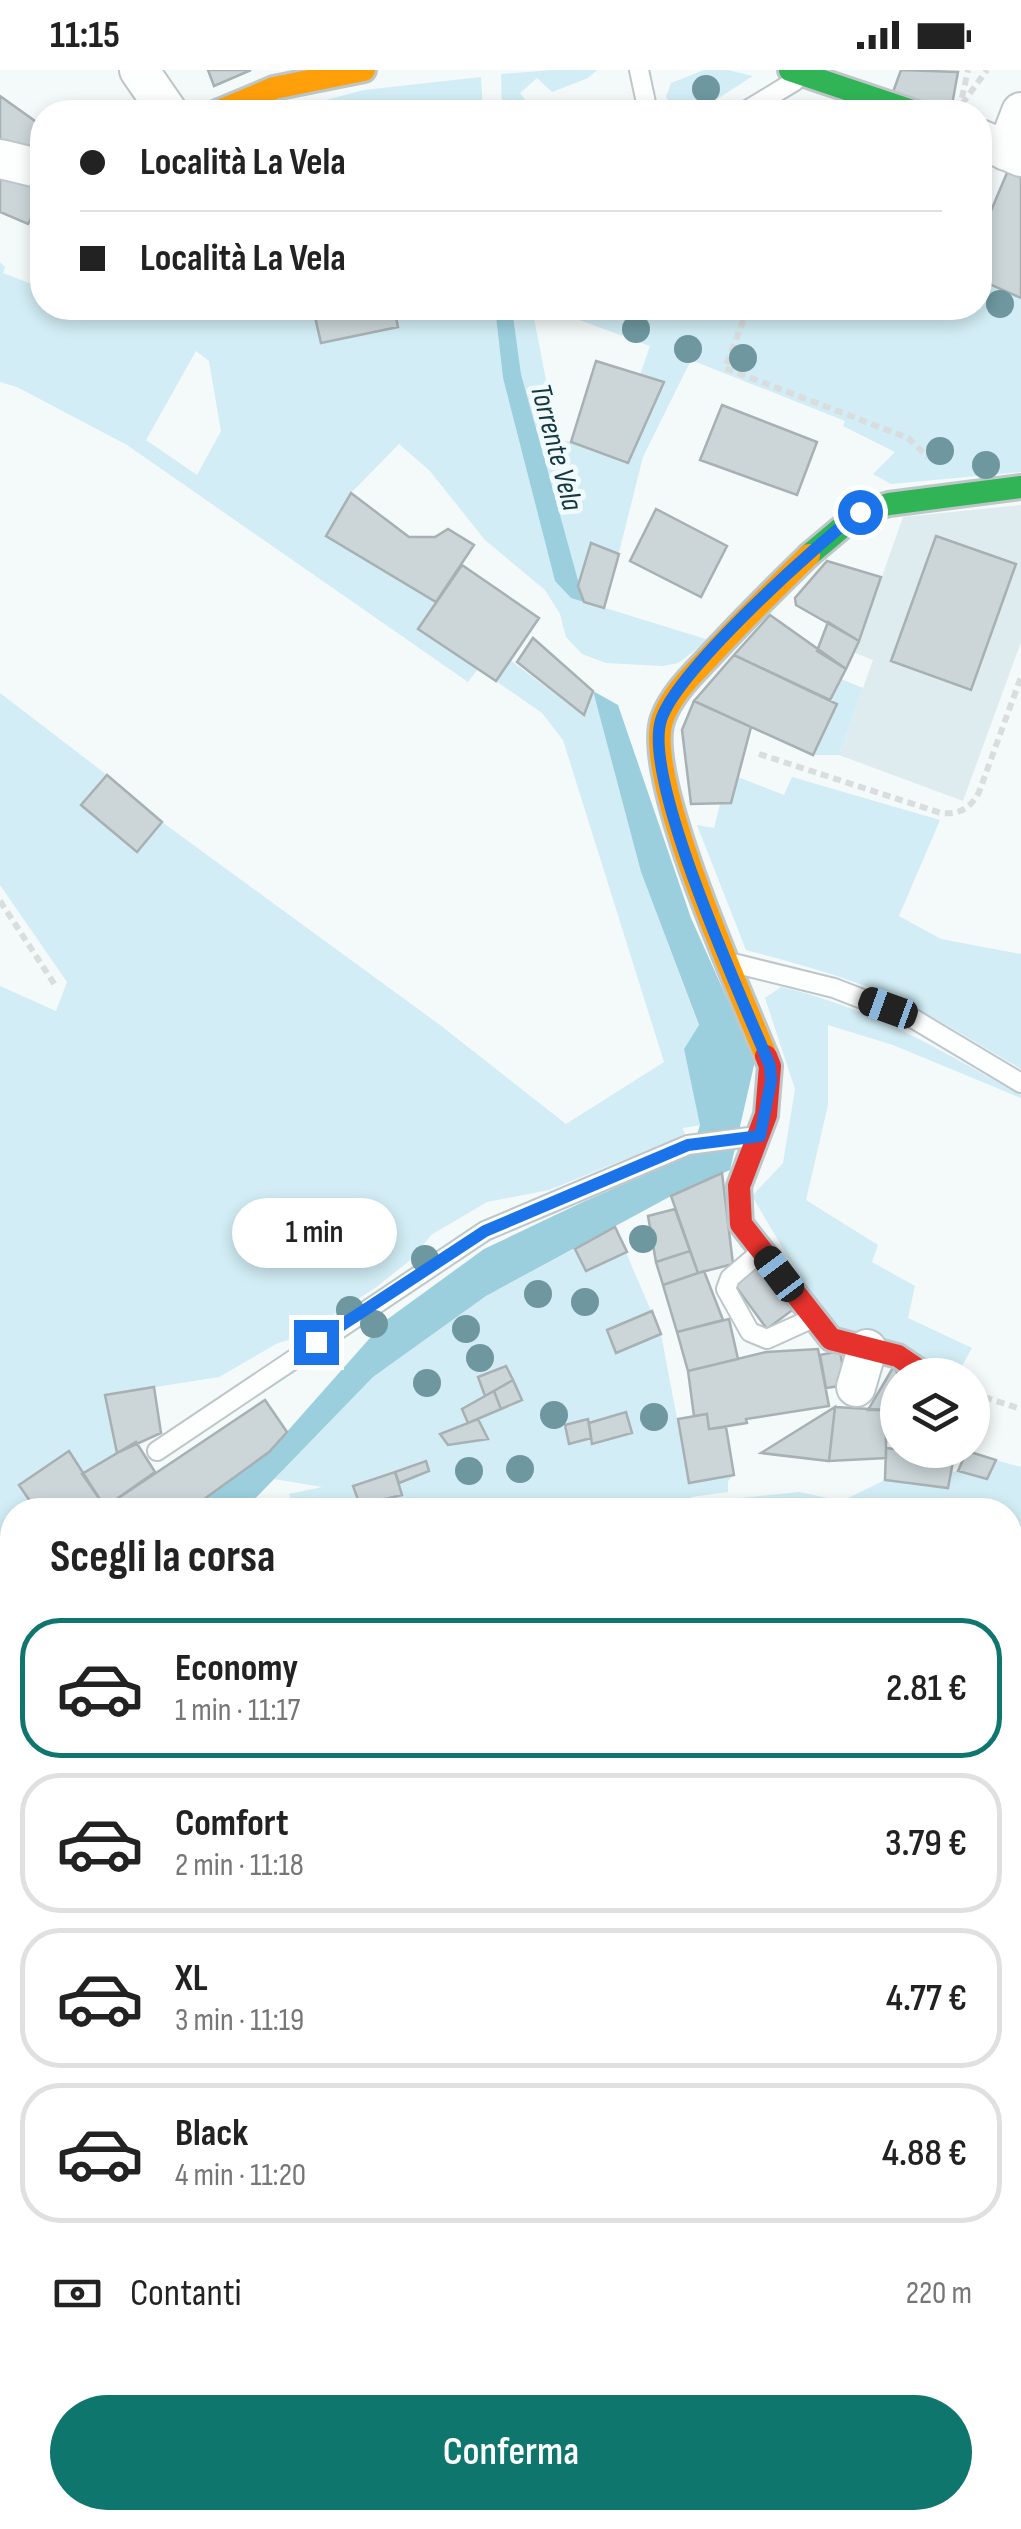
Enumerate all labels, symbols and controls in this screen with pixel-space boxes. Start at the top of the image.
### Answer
text: 11:15 [50,13,120,58]
text: Località La Vela [140,140,346,185]
text: Località La Vela [140,236,346,281]
water label: Torrente Vela [522,380,590,515]
route start [838,490,883,535]
car [855,984,921,1032]
callout: 1 min [234,1197,398,1267]
text: 1 min [285,1213,344,1252]
car [749,1241,809,1307]
route end [294,1320,339,1365]
map controls [880,1358,990,1468]
button: layers [880,1358,990,1468]
text: Scegli la corsa [50,1530,276,1585]
icon: car [55,1643,145,1733]
text: Economy [175,1646,298,1691]
text: 2.81 € [886,1666,967,1711]
text: 1 min · 11:17 [175,1691,300,1730]
icon: car [55,1798,145,1888]
text: Comfort [175,1801,289,1846]
text: 3.79 € [885,1821,967,1866]
text: 2 min · 11:18 [175,1846,304,1885]
icon: car [55,1953,145,2043]
text: XL [175,1956,208,2001]
text: 4.77 € [886,1976,967,2021]
text: 3 min · 11:19 [175,2001,304,2040]
icon: car [55,2108,145,2198]
text: Black [175,2111,248,2156]
text: 4.88 € [882,2131,967,2176]
text: 4 min · 11:20 [175,2156,306,2195]
icon: cash [50,2266,105,2321]
text: Contanti [130,2271,242,2316]
text: 220 m [906,2274,972,2313]
button: Conferma [50,2395,972,2510]

